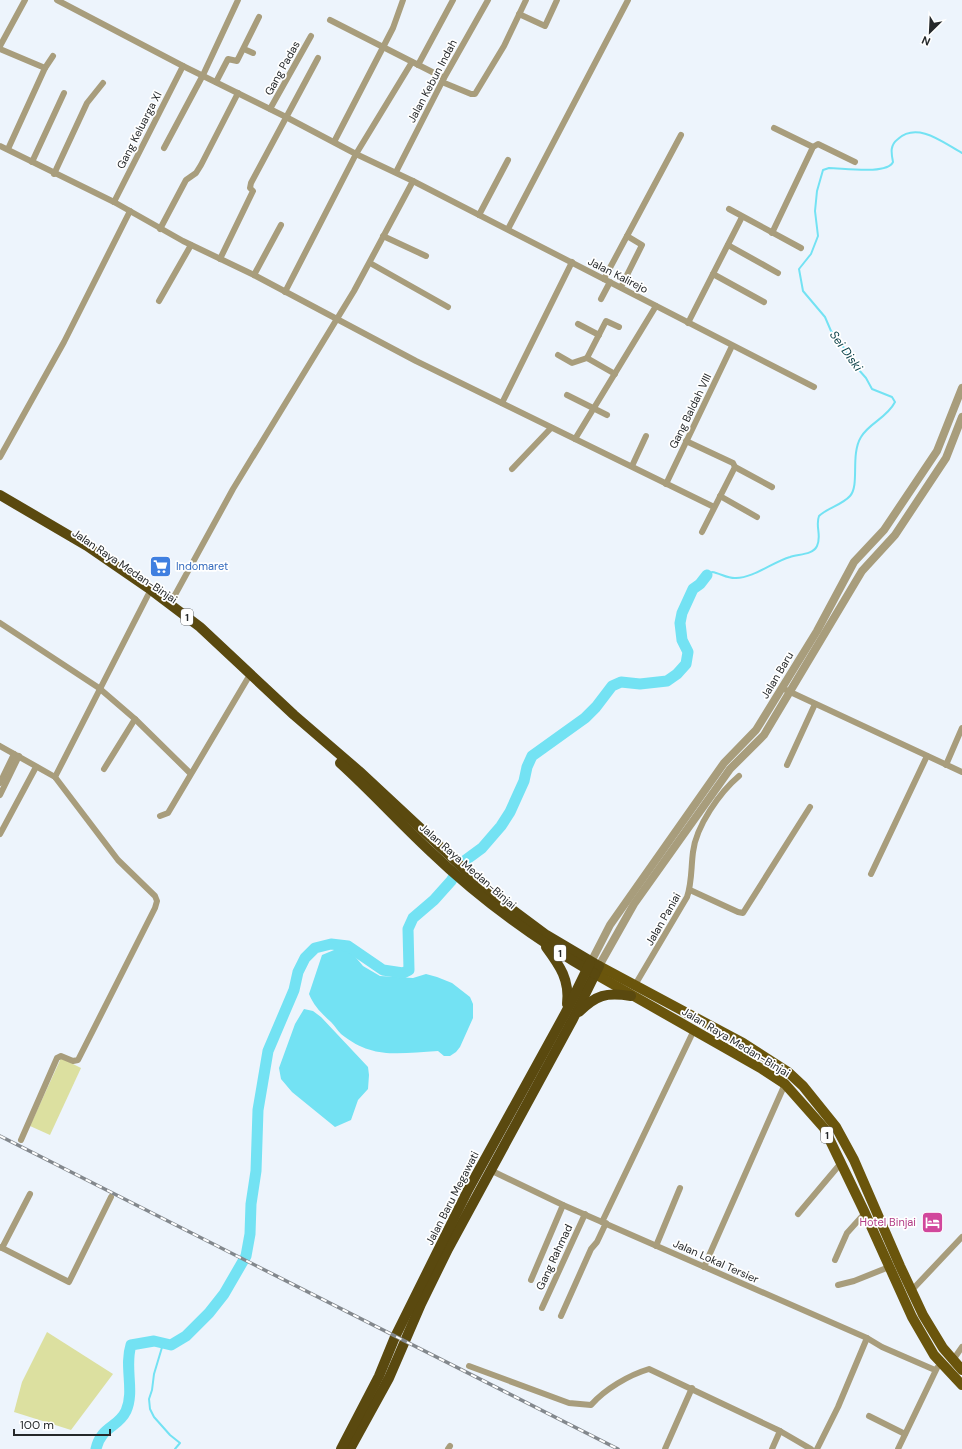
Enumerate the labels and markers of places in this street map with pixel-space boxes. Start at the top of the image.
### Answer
supermarket icon: Indomaret [147,553,173,579]
place label: Indomaret [176,559,228,573]
hotel icon: Hotel Binjai [919,1209,945,1235]
place label: Hotel Binjai [860,1215,916,1229]

